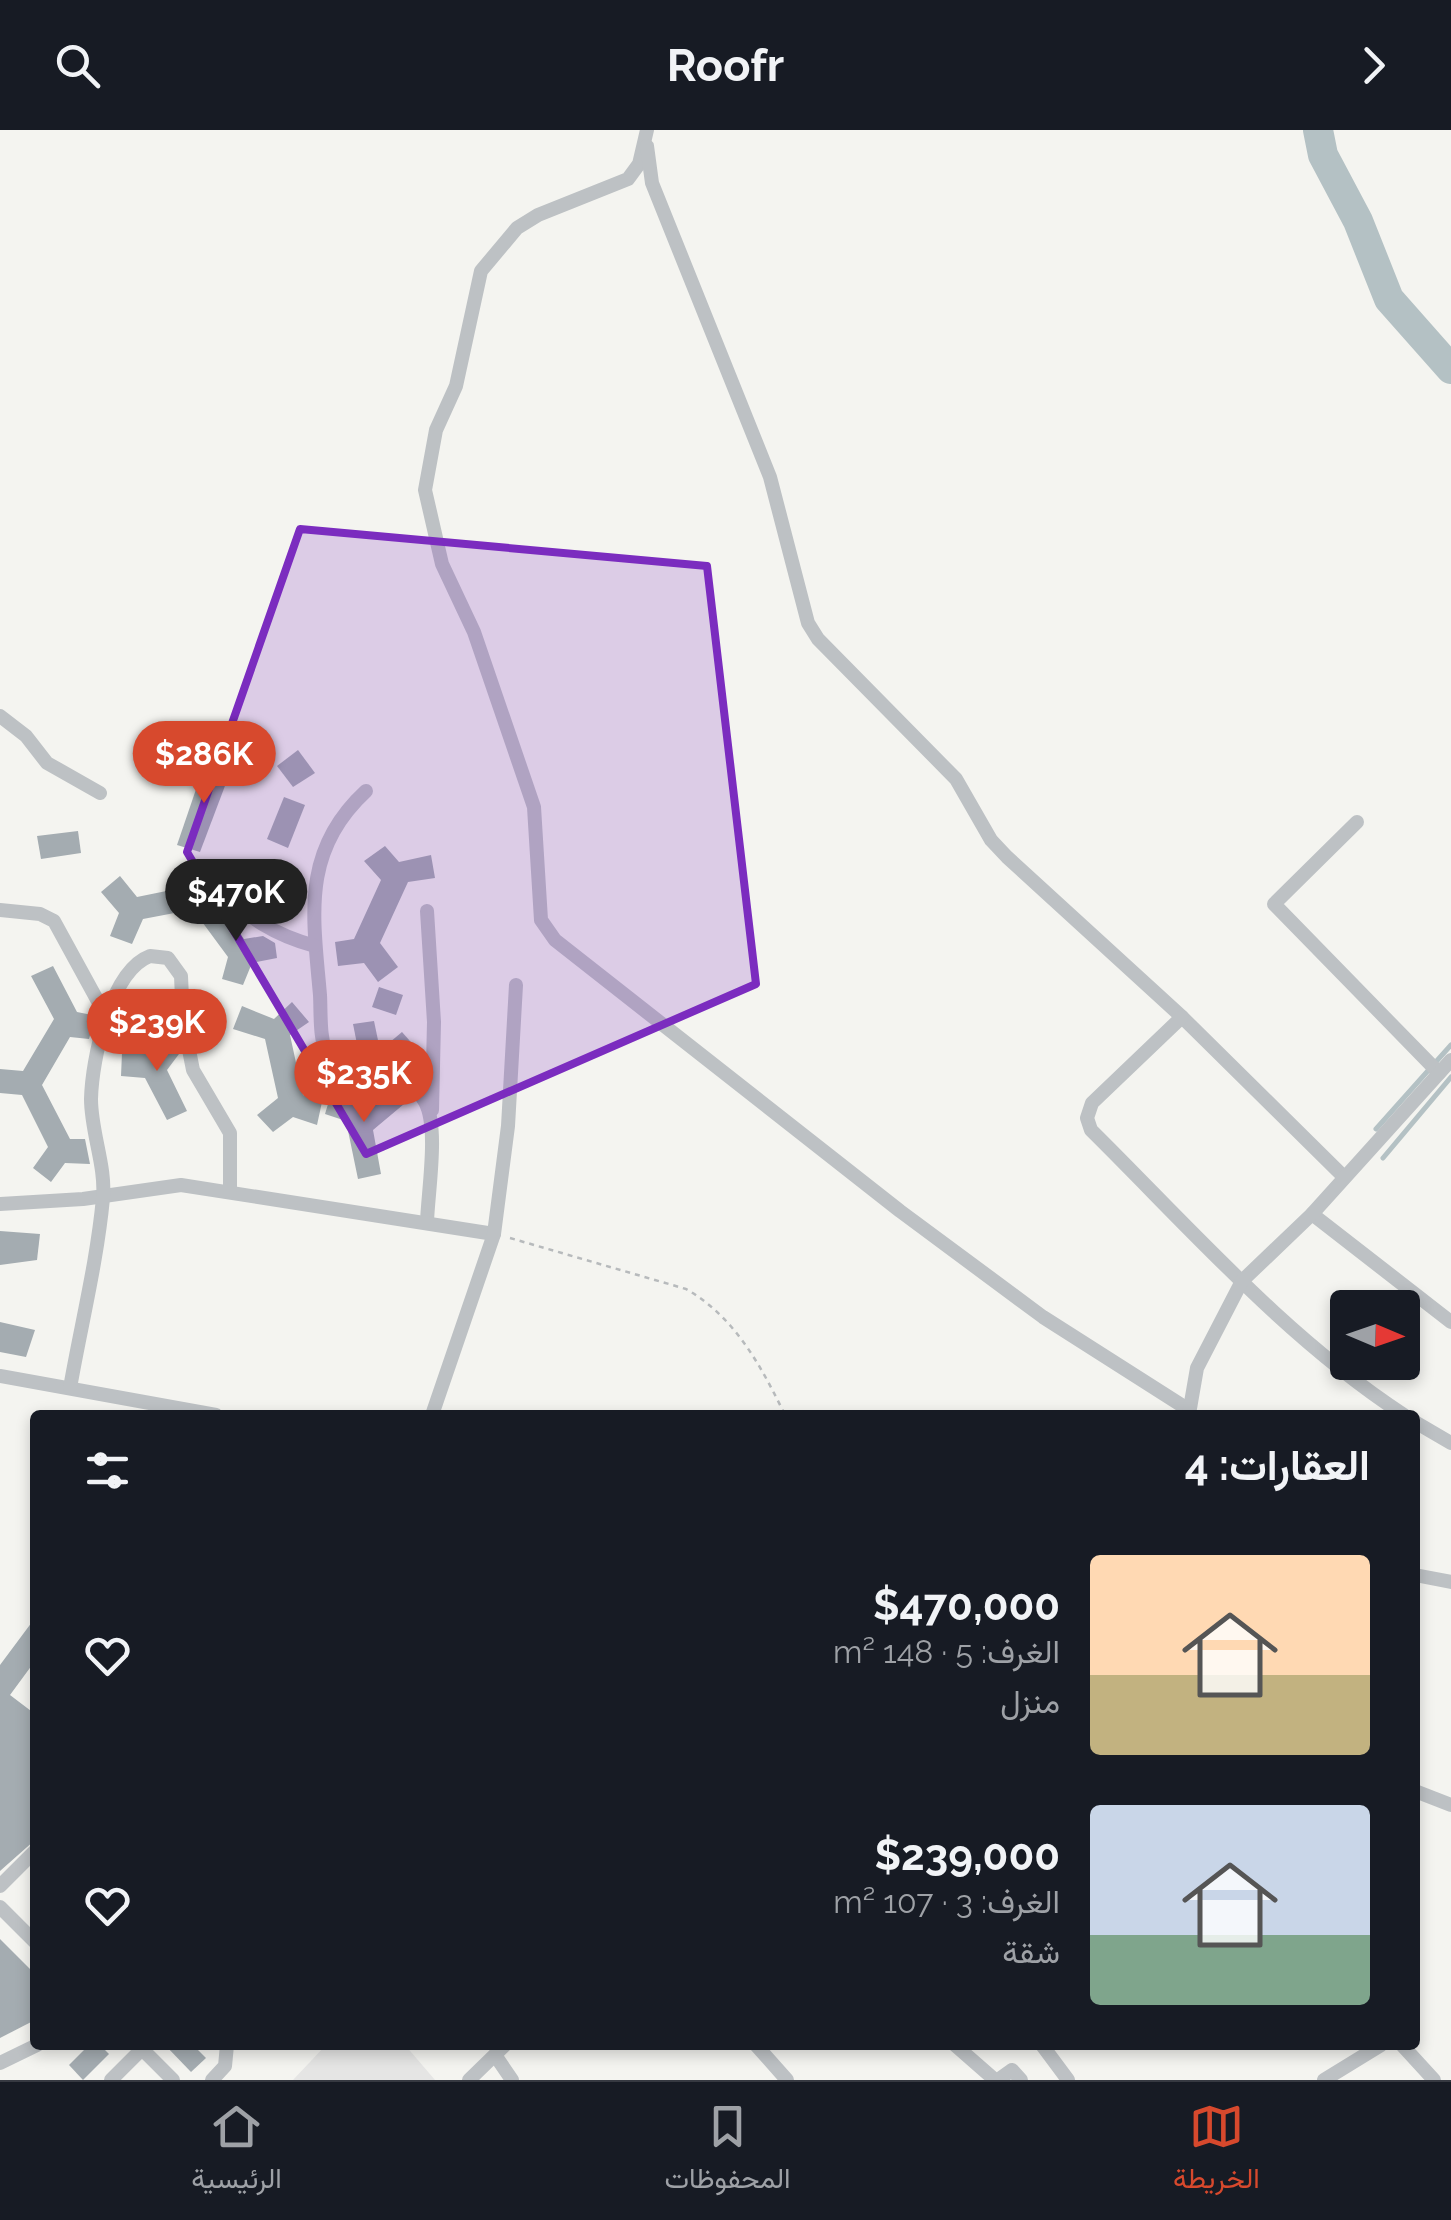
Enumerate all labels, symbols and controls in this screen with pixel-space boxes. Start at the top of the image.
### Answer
icon: search [50,38,105,93]
icon: forward [1346,38,1401,93]
text: Roofr [667,39,784,92]
pin: $286K [134,721,274,806]
text: $286K [155,735,253,772]
pin: $470K [166,859,306,944]
text: $470K [187,873,285,910]
pin: $239K [87,989,227,1074]
text: $239K [109,1003,205,1040]
pin: $235K [294,1040,434,1125]
text: $235K [316,1054,412,1091]
north arrow [1330,1290,1420,1380]
map controls [1330,1290,1420,1380]
text: العقارات: 4 [1185,1441,1370,1490]
icon: filters [80,1443,135,1498]
text: $470,000 [873,1581,1060,1630]
icon: home [1170,1595,1290,1715]
icon: heart [80,1628,135,1683]
text: الغرف: 5 · 148 m² [833,1633,1060,1670]
text: منزل [1000,1683,1060,1720]
text: $239,000 [874,1831,1060,1880]
icon: home [1170,1845,1290,1965]
icon: heart [80,1878,135,1933]
text: الغرف: 3 · 107 m² [833,1883,1060,1920]
text: شقة [1002,1933,1060,1970]
tab: الرئيسية [191,2099,282,2203]
tab: المحفوظات [664,2099,791,2203]
tab: الخريطة [1173,2099,1260,2203]

